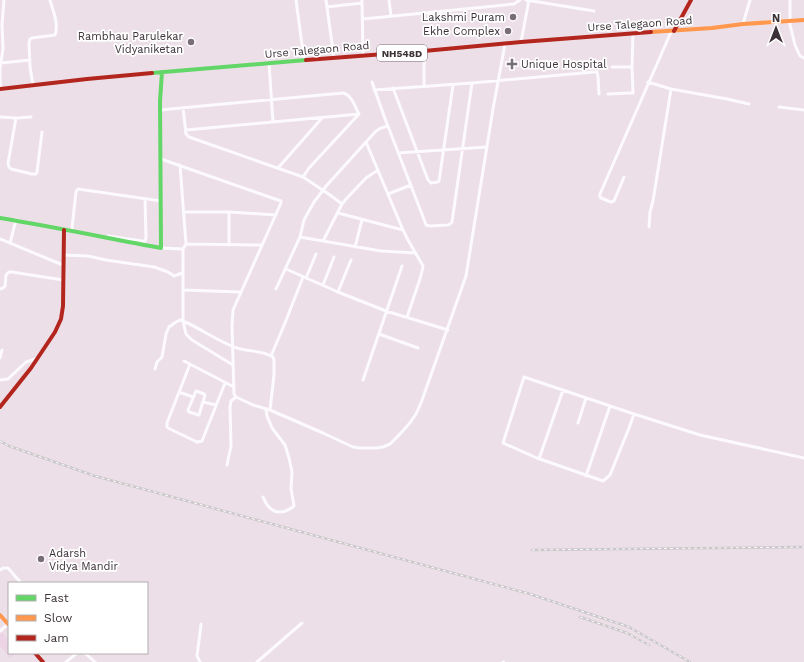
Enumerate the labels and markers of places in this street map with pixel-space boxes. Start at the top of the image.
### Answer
place label: Lakshmi Puram [422,11,505,24]
marker: Lakshmi Puram [508,12,518,22]
place label: Ekhe Complex [423,25,500,38]
marker: Ekhe Complex [503,26,513,36]
place label: Rambhau Parulekar Vidyaniketan [78,30,184,56]
marker: Rambhau Parulekar Vidyaniketan [186,37,196,47]
marker: Unique Hospital [506,58,518,70]
place label: Unique Hospital [521,58,607,71]
place label: Adarsh Vidya Mandir [49,547,118,573]
marker: Adarsh Vidya Mandir [36,554,46,564]

